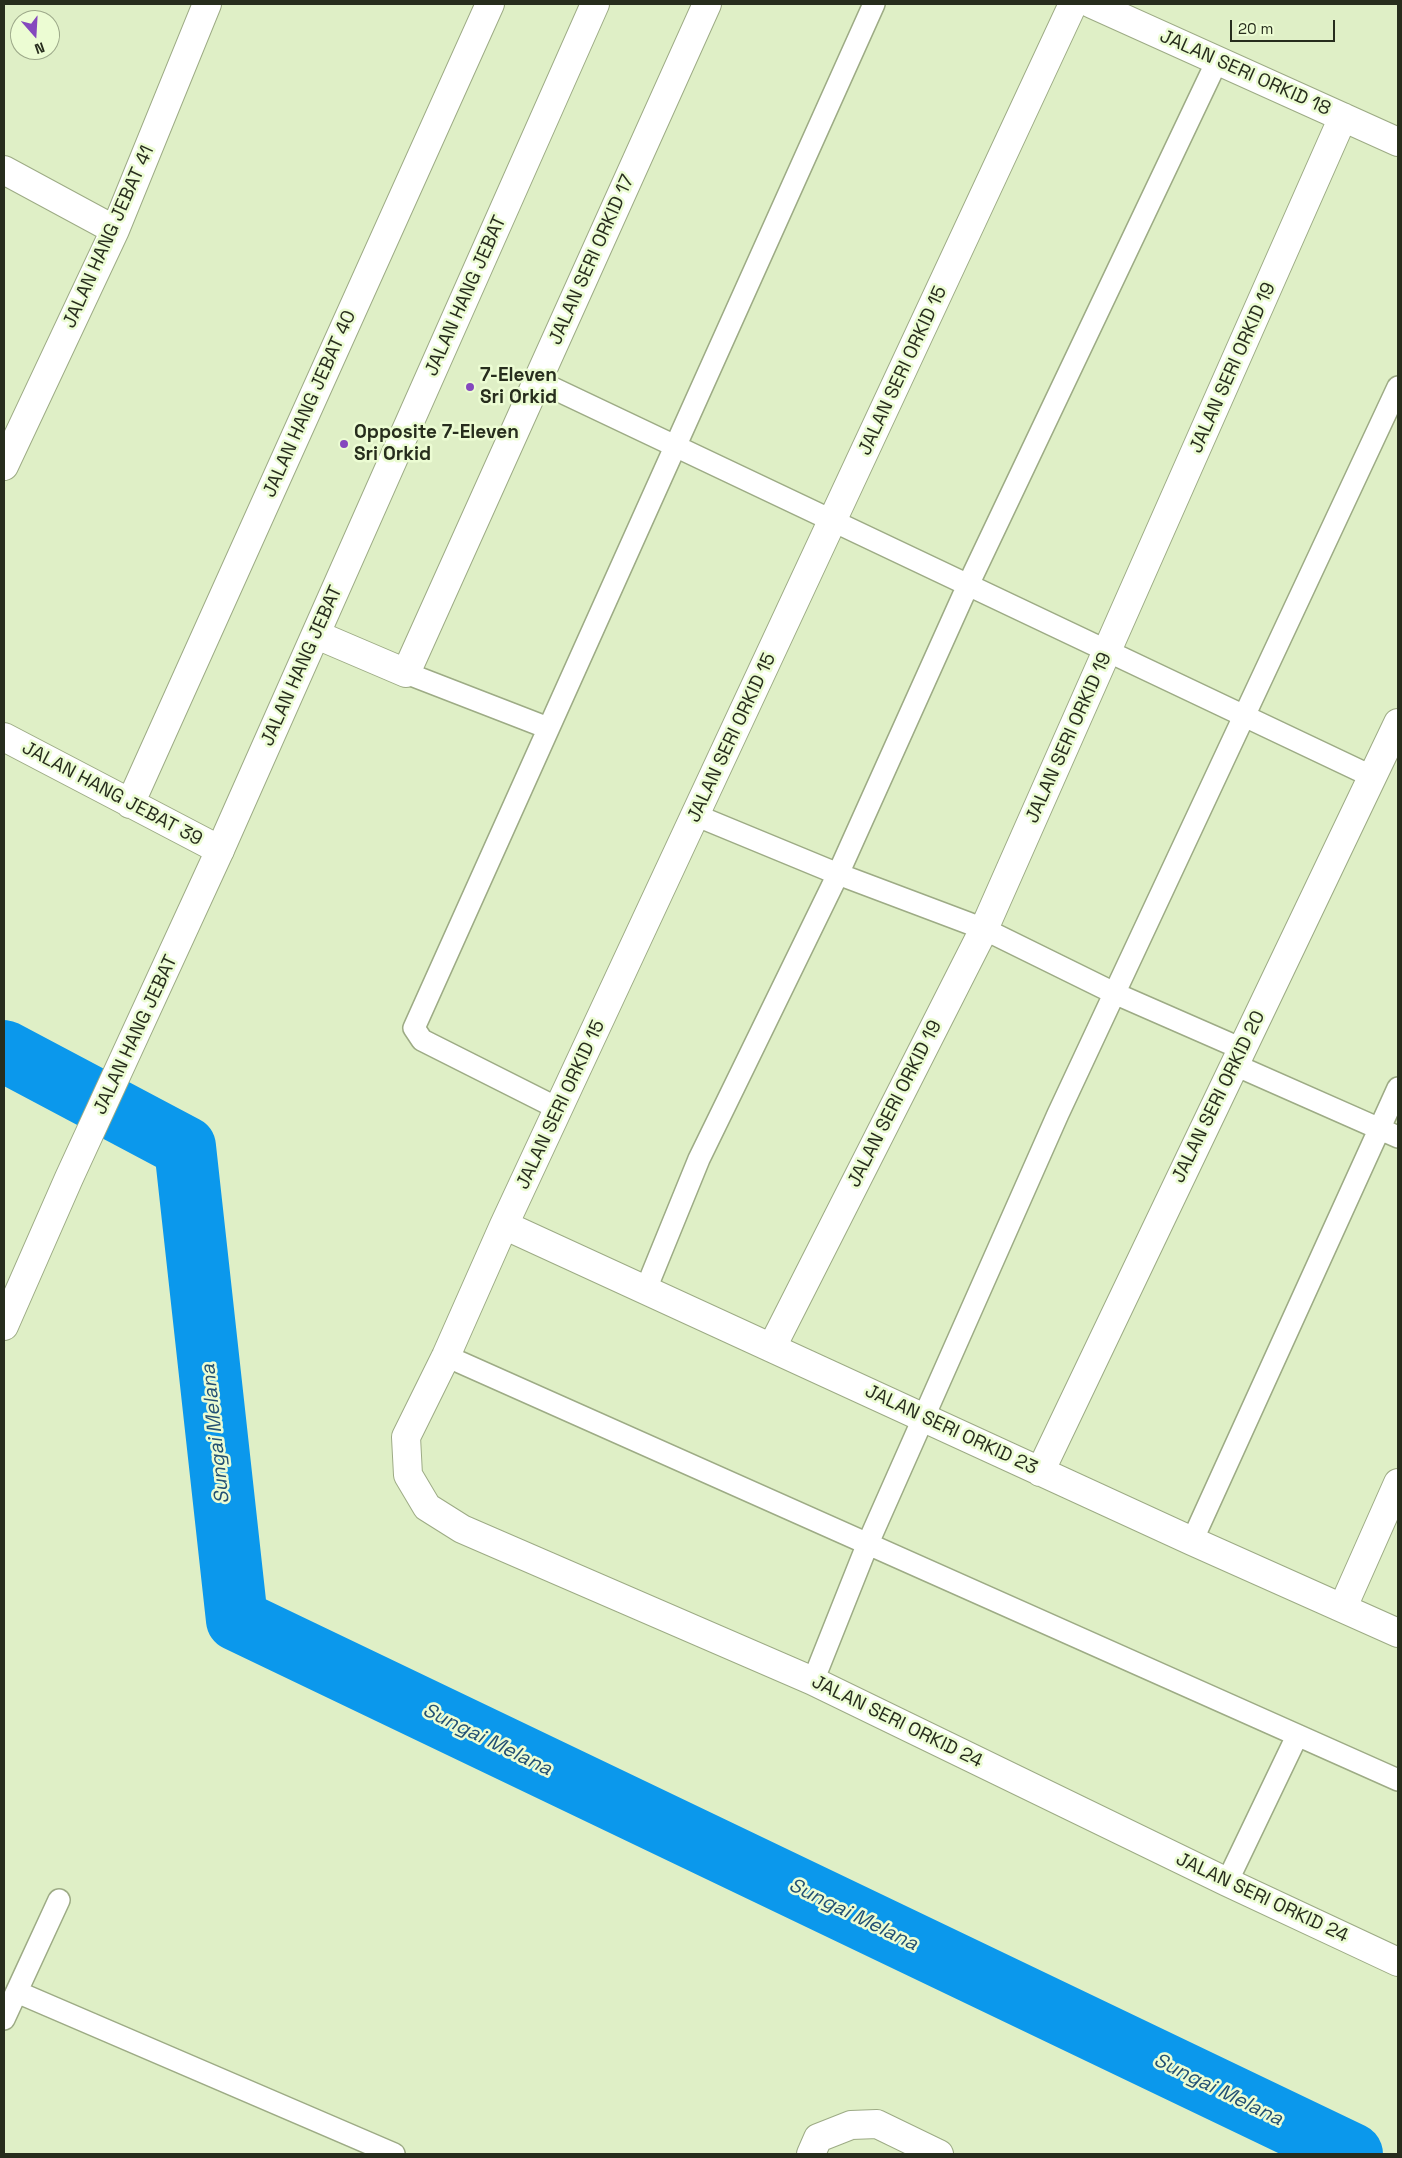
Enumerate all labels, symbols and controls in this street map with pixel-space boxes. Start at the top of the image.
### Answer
north arrow [10,10,60,60]
scale bar [1232,10,1337,42]
text: 20 m [1238,19,1273,38]
street label: JALAN SERI ORKID 18 [1156,25,1334,121]
text: N [32,38,47,58]
street label: JALAN HANG JEBAT 41 [58,142,160,332]
street label: JALAN SERI ORKID 17 [544,172,640,348]
street label: JALAN HANG JEBAT [420,212,512,380]
street label: JALAN SERI ORKID 19 [1185,279,1281,457]
street label: JALAN SERI ORKID 15 [854,283,952,459]
street label: JALAN HANG JEBAT 40 [258,307,362,501]
place label: 7-Eleven Sri Orkid [480,365,557,409]
marker: 7-Eleven Sri Orkid [464,381,476,393]
place label: Opposite 7-Eleven Sri Orkid [354,422,519,466]
marker: Opposite 7-Eleven Sri Orkid [338,438,350,450]
street label: JALAN HANG JEBAT [256,582,348,750]
street label: JALAN SERI ORKID 19 [1021,649,1117,827]
street label: JALAN SERI ORKID 15 [683,650,781,826]
street label: JALAN HANG JEBAT 39 [18,737,206,851]
street label: JALAN HANG JEBAT [89,952,183,1118]
street label: JALAN SERI ORKID 20 [1167,1007,1271,1187]
street label: JALAN SERI ORKID 15 [512,1017,610,1193]
street label: JALAN SERI ORKID 19 [843,1017,947,1191]
water label: Sungai Melana [197,1363,235,1505]
street label: JALAN SERI ORKID 23 [861,1380,1041,1480]
street label: JALAN SERI ORKID 24 [808,1671,986,1773]
water label: Sungai Melana [419,1698,555,1782]
street label: JALAN SERI ORKID 24 [1172,1848,1352,1948]
water label: Sungai Melana [785,1873,921,1957]
water label: Sungai Melana [1150,2048,1286,2132]

